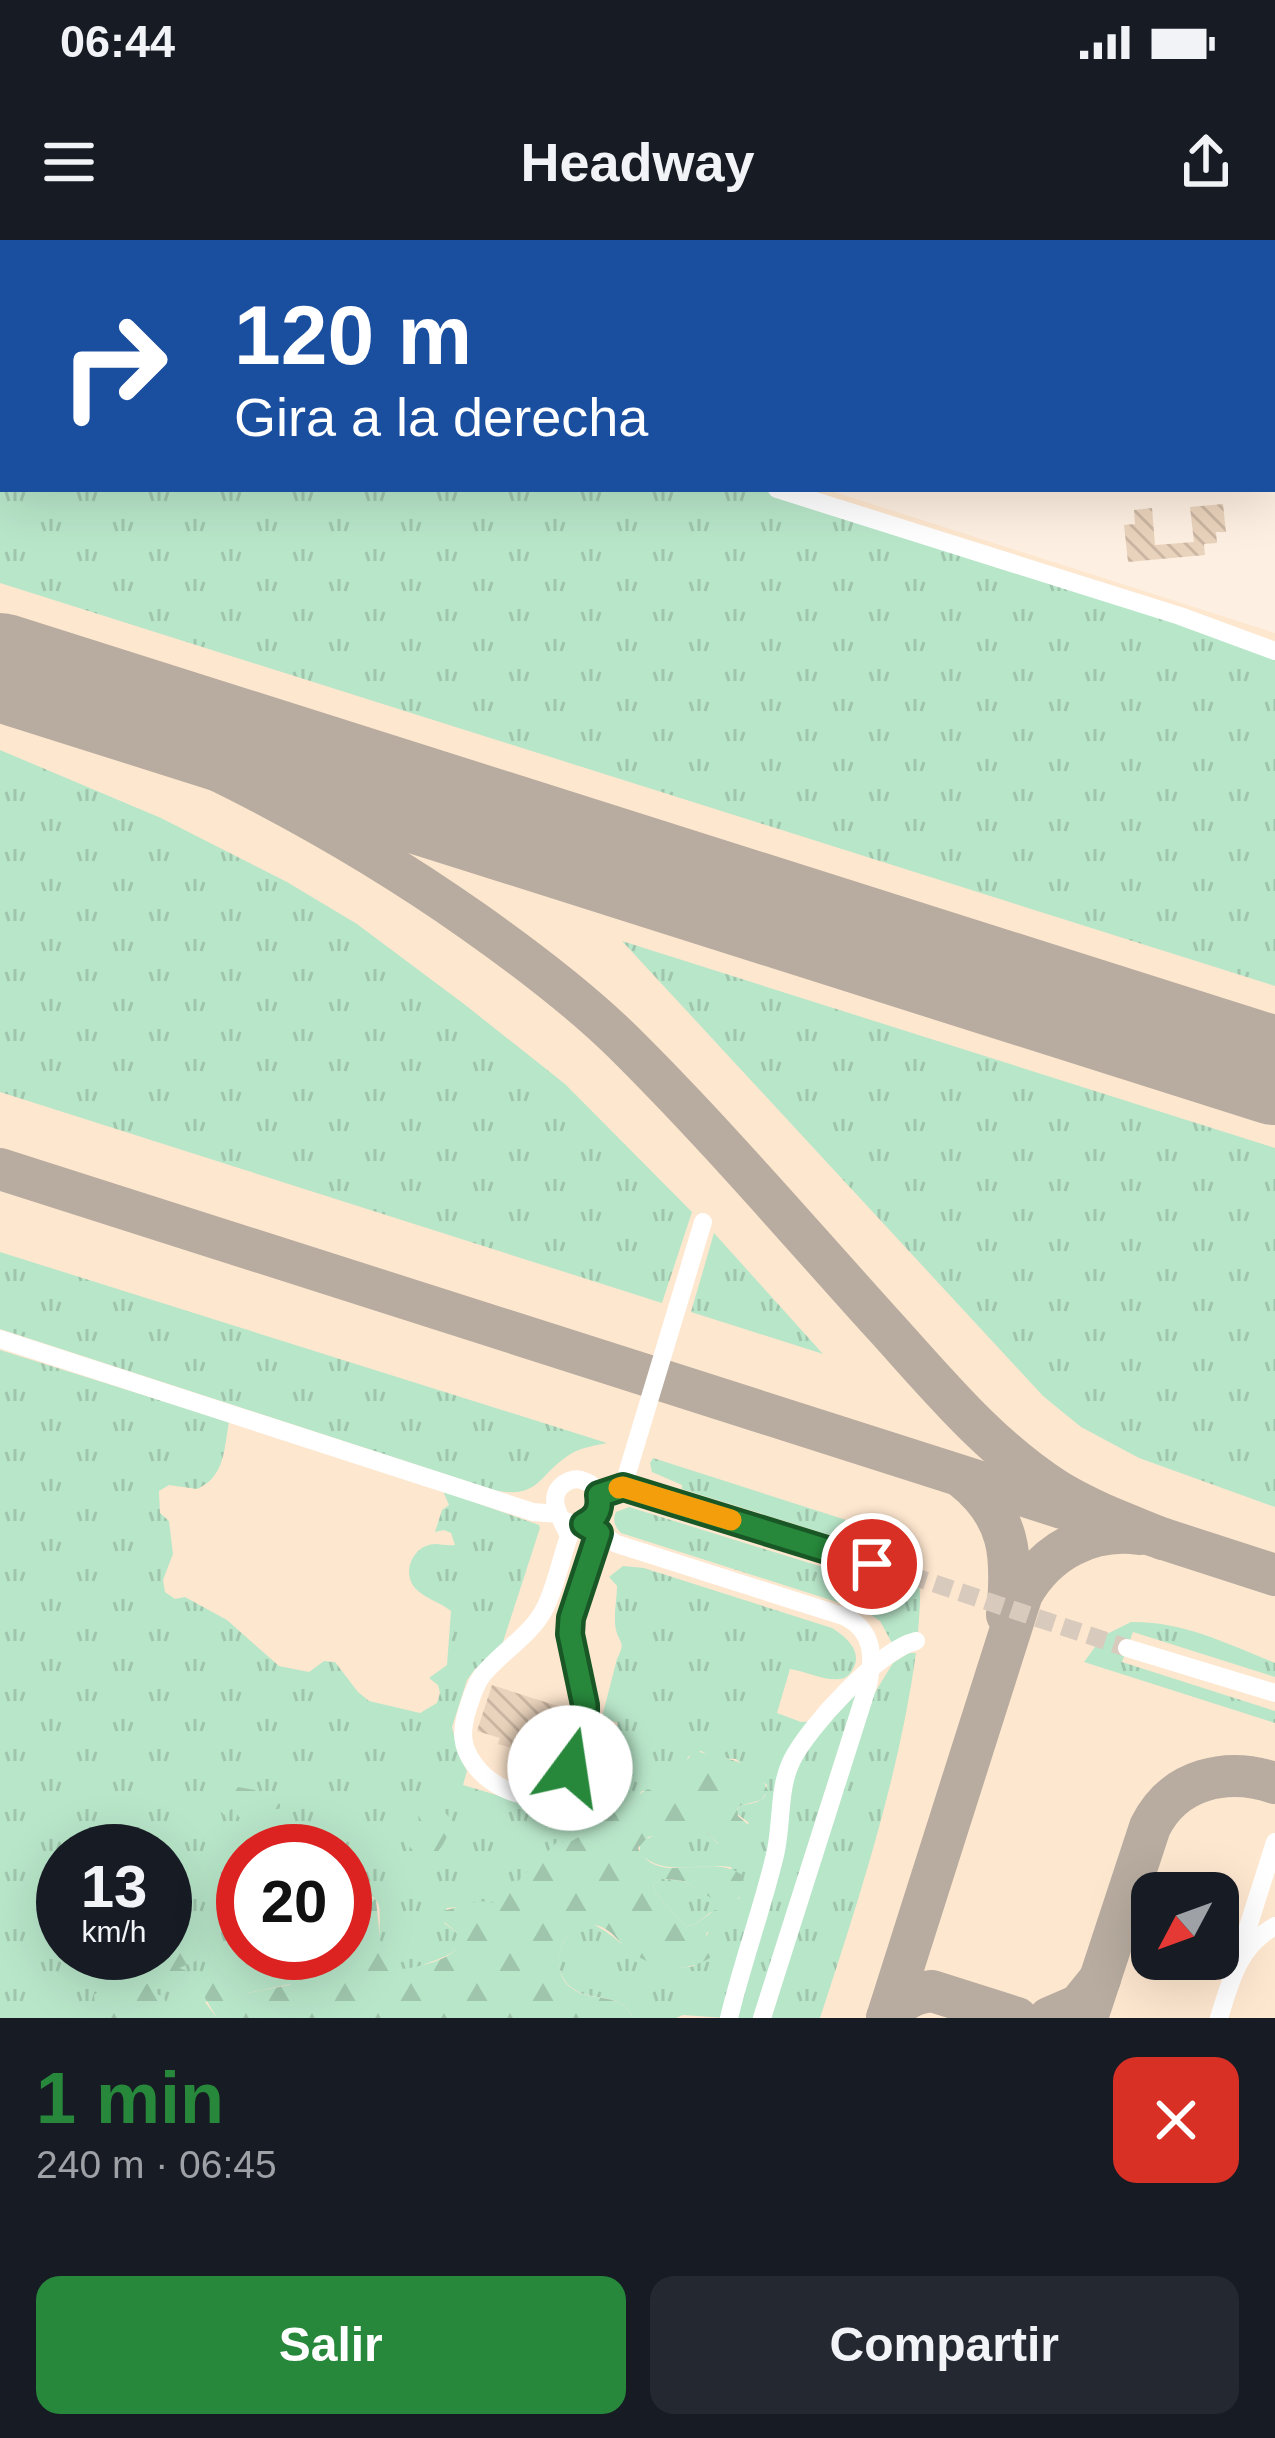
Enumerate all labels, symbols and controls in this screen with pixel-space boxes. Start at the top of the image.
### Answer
text: 06:44 [60,16,175,67]
icon: menu [36,129,102,195]
icon: share [1173,129,1239,195]
text: Headway [520,132,755,192]
icon: right [36,288,192,444]
text: 120 m [234,288,472,382]
text: Gira a la derecha [234,387,648,447]
pin [821,1513,923,1615]
icon: arrive [839,1531,905,1597]
position arrow [507,1705,633,1831]
speed limit sign: 20 [216,1824,372,1980]
text: 13 [81,1853,147,1920]
north arrow [1131,1872,1239,1980]
map controls [1131,1872,1239,1980]
text: km/h [81,1915,147,1948]
button: close [1113,2057,1239,2183]
text: 1 min [36,2058,224,2138]
text: 240 m · 06:45 [36,2143,277,2186]
button: Salir [36,2276,626,2414]
button: Compartir [650,2276,1239,2414]

